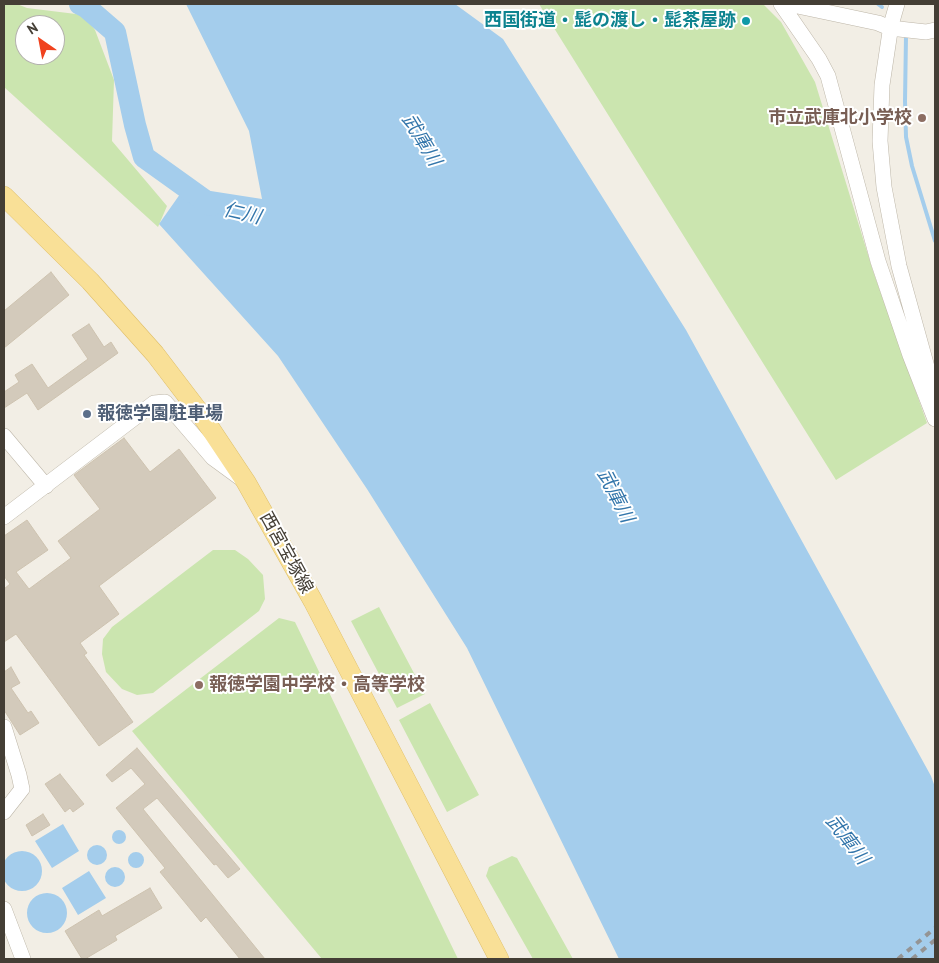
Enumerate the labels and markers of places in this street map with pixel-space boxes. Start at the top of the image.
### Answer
place label: 西国街道・髭の渡し・髭茶屋跡 [484,10,736,32]
marker: 西国街道・髭の渡し・髭茶屋跡 [740,15,752,27]
place label: 市立武庫北小学校 [768,107,912,129]
marker: 市立武庫北小学校 [916,112,928,124]
place label: 報徳学園駐車場 [97,403,223,425]
marker: 報徳学園駐車場 [81,408,93,420]
place label: 報徳学園中学校・高等学校 [209,674,425,696]
marker: 報徳学園中学校・高等学校 [193,679,205,691]

